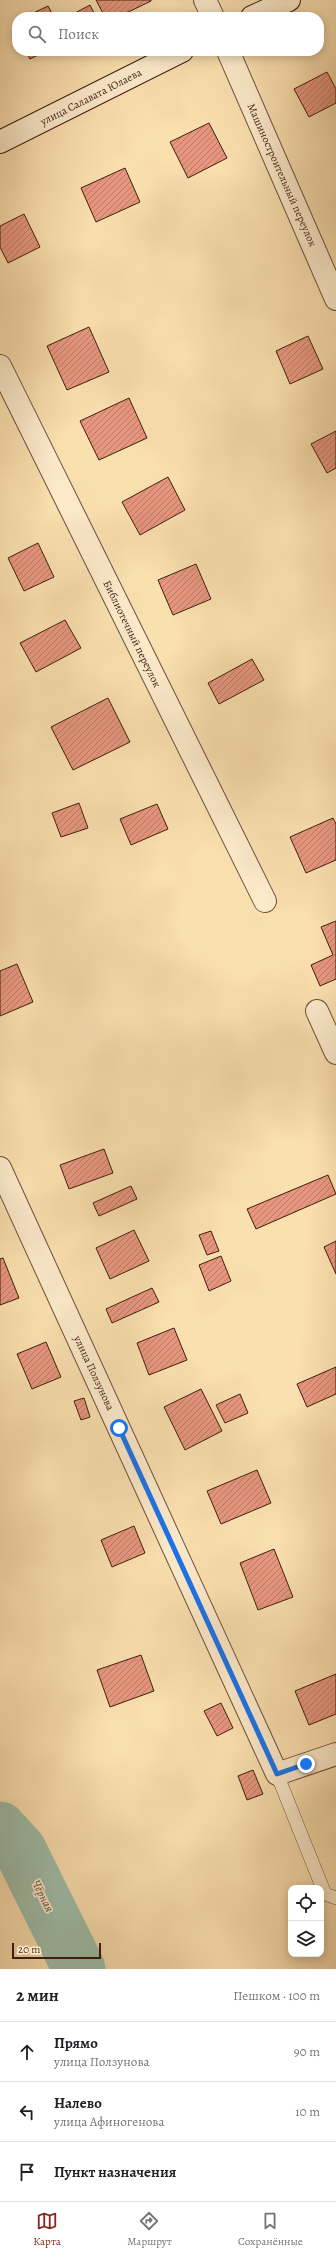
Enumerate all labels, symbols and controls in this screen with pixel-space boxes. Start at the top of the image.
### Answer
search box [12,12,324,56]
icon: search [26,23,48,45]
text: Поиск [58,24,99,44]
street label: улица Салавата Юлаева [37,64,145,130]
street label: Машиностроительный переулок [244,101,321,249]
street label: Библиотечный переулок [99,578,165,690]
street label: улица Ползунова [70,1332,118,1414]
route start [110,1419,128,1437]
route end [297,1755,315,1773]
water label: Чёрная [28,1877,58,1915]
map controls [288,1885,324,1957]
button: locate [288,1885,324,1921]
button: layers [288,1921,324,1957]
scale bar [12,1941,101,1960]
text: 20 m [18,1942,40,1957]
text: 2 мин [16,1984,59,2007]
text: Пешком · 100 m [233,1987,320,2004]
text: Прямо [54,2033,98,2053]
icon: ahead [16,2041,38,2063]
text: 90 m [294,2043,320,2060]
text: улица Ползунова [54,2053,150,2070]
text: Налево [54,2093,102,2113]
icon: left [16,2101,38,2123]
text: 10 m [295,2103,320,2120]
text: улица Афиногенова [54,2113,165,2130]
icon: arrive [16,2161,38,2183]
text: Пункт назначения [54,2162,176,2182]
tab: Карта [33,2210,61,2249]
tab: Маршрут [127,2210,172,2249]
tab: Сохранённые [238,2210,303,2249]

